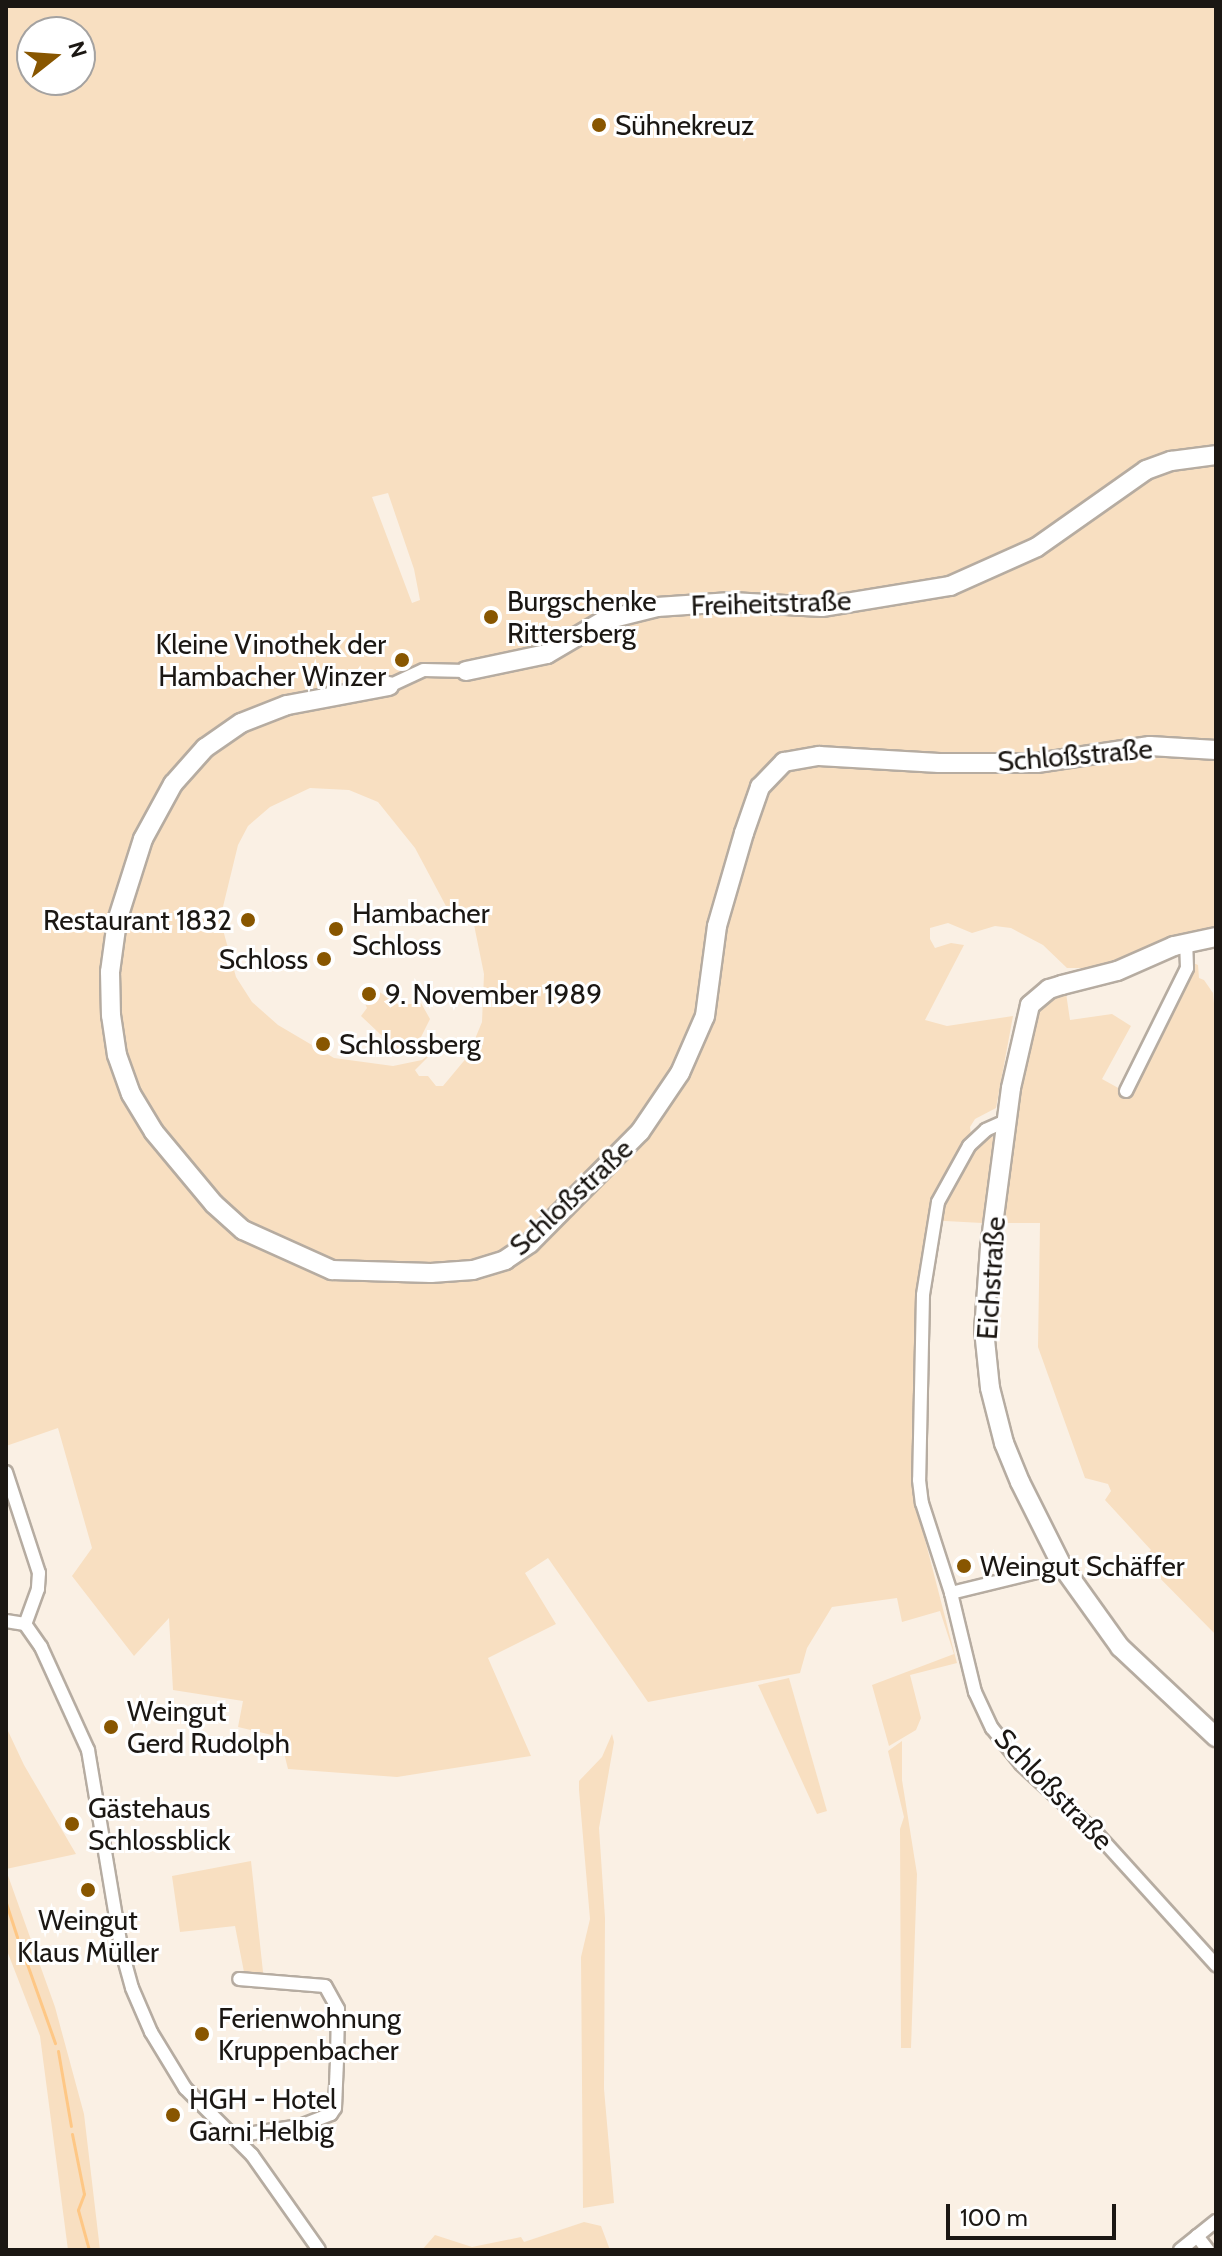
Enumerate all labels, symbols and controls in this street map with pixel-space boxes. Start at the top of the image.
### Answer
north arrow [16,16,96,96]
text: N [62,38,93,61]
place label: Sühnekreuz [615,108,754,142]
marker: Sühnekreuz [590,116,608,134]
street label: Freiheitstraße [690,583,852,623]
place label: Burgschenke Rittersberg [507,584,657,650]
marker: Burgschenke Rittersberg [482,608,500,626]
place label: Kleine Vinothek der Hambacher Winzer [156,627,386,693]
marker: Kleine Vinothek der Hambacher Winzer [393,651,411,669]
street label: Schloßstraße [996,731,1154,779]
place label: Hambacher Schloss [352,896,490,962]
place label: Restaurant 1832 [43,903,232,937]
marker: Restaurant 1832 [239,911,257,929]
marker: Hambacher Schloss [327,920,345,938]
place label: Schloss [219,942,308,976]
marker: Schloss [315,950,333,968]
place label: 9. November 1989 [385,977,602,1011]
marker: 9. November 1989 [360,985,378,1003]
place label: Schlossberg [339,1027,481,1061]
marker: Schlossberg [314,1035,332,1053]
street label: Schloßstraße [503,1132,639,1262]
street label: Eichstraße [970,1215,1012,1341]
place label: Weingut Schäffer [980,1549,1185,1583]
marker: Weingut Schäffer [955,1557,973,1575]
place label: Weingut Gerd Rudolph [127,1694,290,1760]
marker: Weingut Gerd Rudolph [102,1718,120,1736]
street label: Schloßstraße [988,1721,1120,1857]
place label: Gästehaus Schlossblick [88,1791,231,1857]
marker: Gästehaus Schlossblick [63,1815,81,1833]
marker: Weingut Klaus Müller [79,1881,97,1899]
place label: Weingut Klaus Müller [17,1903,159,1969]
place label: Ferienwohnung Kruppenbacher [218,2001,401,2067]
marker: Ferienwohnung Kruppenbacher [193,2025,211,2043]
place label: HGH - Hotel Garni Helbig [189,2082,337,2148]
marker: HGH - Hotel Garni Helbig [164,2106,182,2124]
scale bar [950,2188,1120,2238]
text: 100 m [960,2203,1028,2232]

